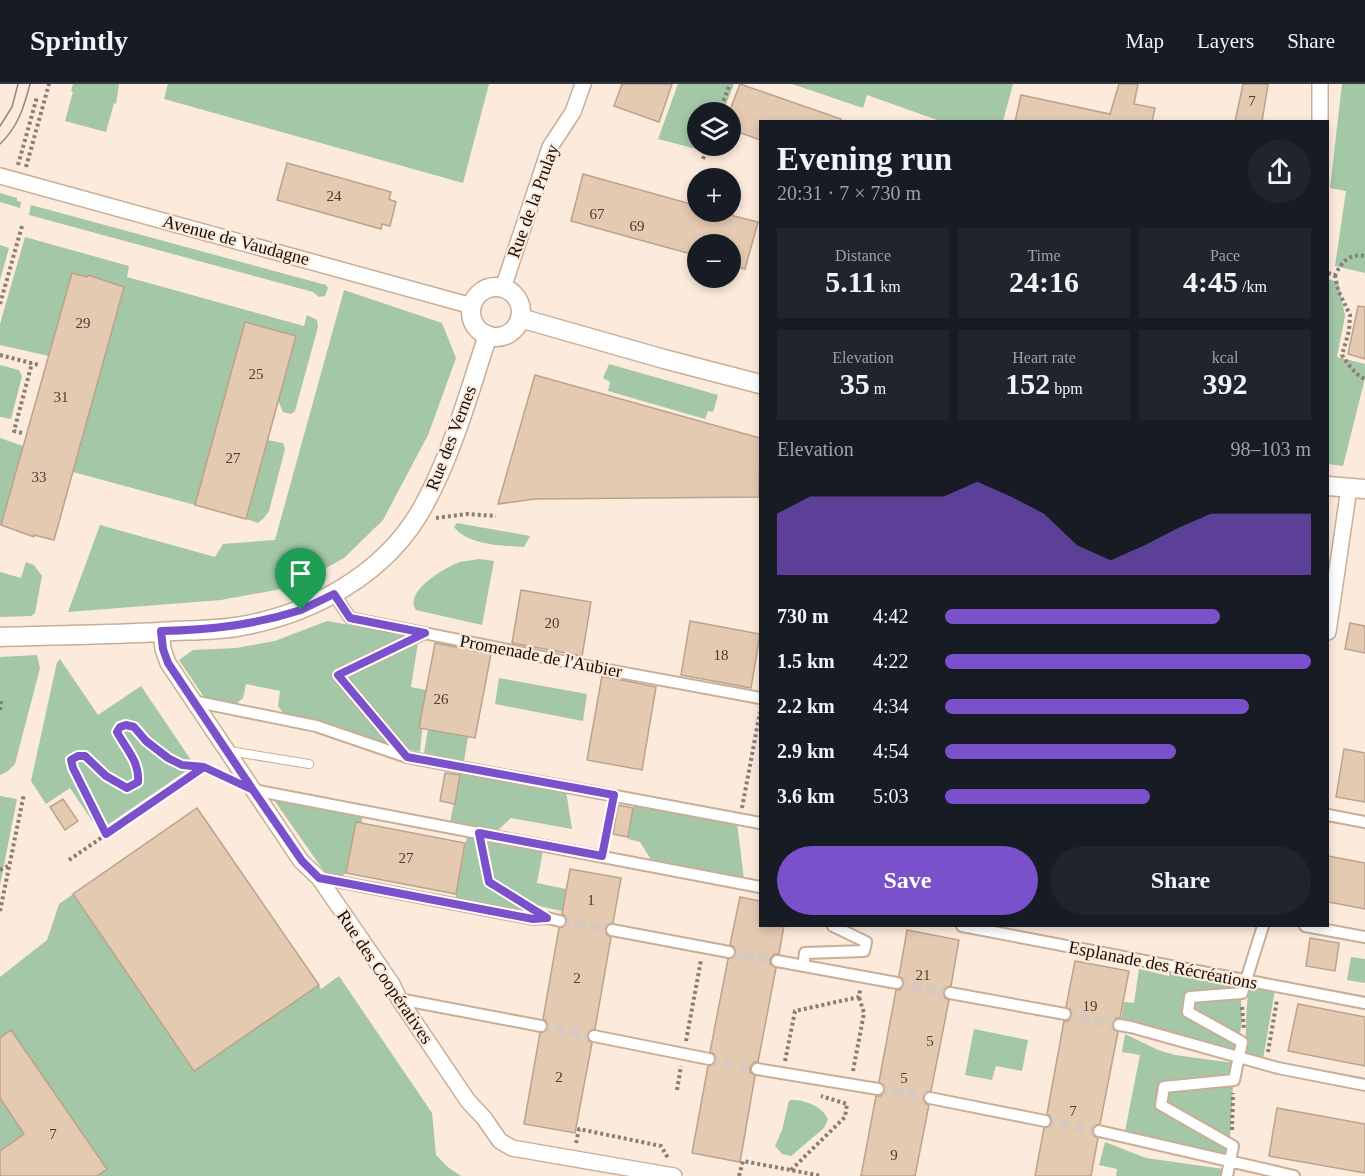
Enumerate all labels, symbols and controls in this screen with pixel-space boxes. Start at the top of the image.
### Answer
text: Sprintly [30,25,128,56]
text: Map [1126,29,1164,53]
text: Layers [1197,29,1254,53]
text: Share [1287,29,1335,53]
house number: 7 [1248,93,1256,109]
map controls [687,102,741,288]
button: layers [687,102,741,156]
button: share [1248,140,1311,203]
street label: Rue de la Prulay [503,141,563,261]
text: Evening run [777,141,952,177]
button: + [687,168,741,222]
text: 20:31 · 7 × 730 m [777,182,921,204]
house number: 24 [327,188,342,204]
house number: 67 [590,206,605,222]
street label: Avenue de Vaudagne [160,211,312,269]
house number: 69 [630,218,645,234]
button: − [687,234,741,288]
text: Distance [835,247,891,264]
text: Time [1027,247,1061,264]
text: Pace [1210,247,1240,264]
text: 5.11 [825,265,876,298]
text: 24:16 [1009,265,1079,298]
text: 4:45 [1183,265,1238,298]
text: km [876,278,901,295]
text: /km [1238,278,1267,295]
house number: 29 [76,315,91,331]
text: Elevation [832,349,894,366]
text: Heart rate [1012,349,1076,366]
text: kcal [1212,349,1238,366]
house number: 25 [249,366,264,382]
text: 35 [840,367,870,400]
text: 152 [1005,367,1050,400]
text: 392 [1203,367,1248,400]
text: m [870,380,886,397]
text: bpm [1050,380,1083,397]
street label: Rue des Vernes [422,383,480,493]
house number: 31 [54,389,69,405]
text: Elevation [777,438,854,460]
text: 98–103 m [1230,438,1311,460]
house number: 27 [226,450,241,466]
house number: 33 [32,469,47,485]
pin [275,548,326,610]
icon: arrive [284,557,317,590]
text: 730 m [777,605,829,627]
text: 4:42 [873,605,909,627]
house number: 20 [545,615,560,631]
street label: Promenade de l'Aubier [458,630,624,682]
house number: 18 [714,647,729,663]
text: 1.5 km [777,650,835,672]
text: 4:22 [873,650,909,672]
house number: 26 [434,691,449,707]
text: 2.2 km [777,695,835,717]
text: 4:34 [873,695,909,717]
text: 2.9 km [777,740,835,762]
text: 4:54 [873,740,909,762]
text: 3.6 km [777,785,835,807]
text: 5:03 [873,785,909,807]
button: Save [777,846,1038,915]
button: Share [1050,846,1311,915]
house number: 27 [399,850,414,866]
house number: 1 [587,892,595,908]
street label: Rue des Coopératives [333,906,437,1048]
street label: Esplanade des Récréations [1067,937,1259,993]
house number: 21 [916,967,931,983]
house number: 2 [573,970,581,986]
house number: 19 [1083,998,1098,1014]
house number: 5 [926,1033,934,1049]
house number: 2 [555,1069,563,1085]
house number: 5 [900,1070,908,1086]
house number: 7 [1069,1103,1077,1119]
house number: 7 [49,1126,57,1142]
house number: 9 [890,1147,898,1163]

